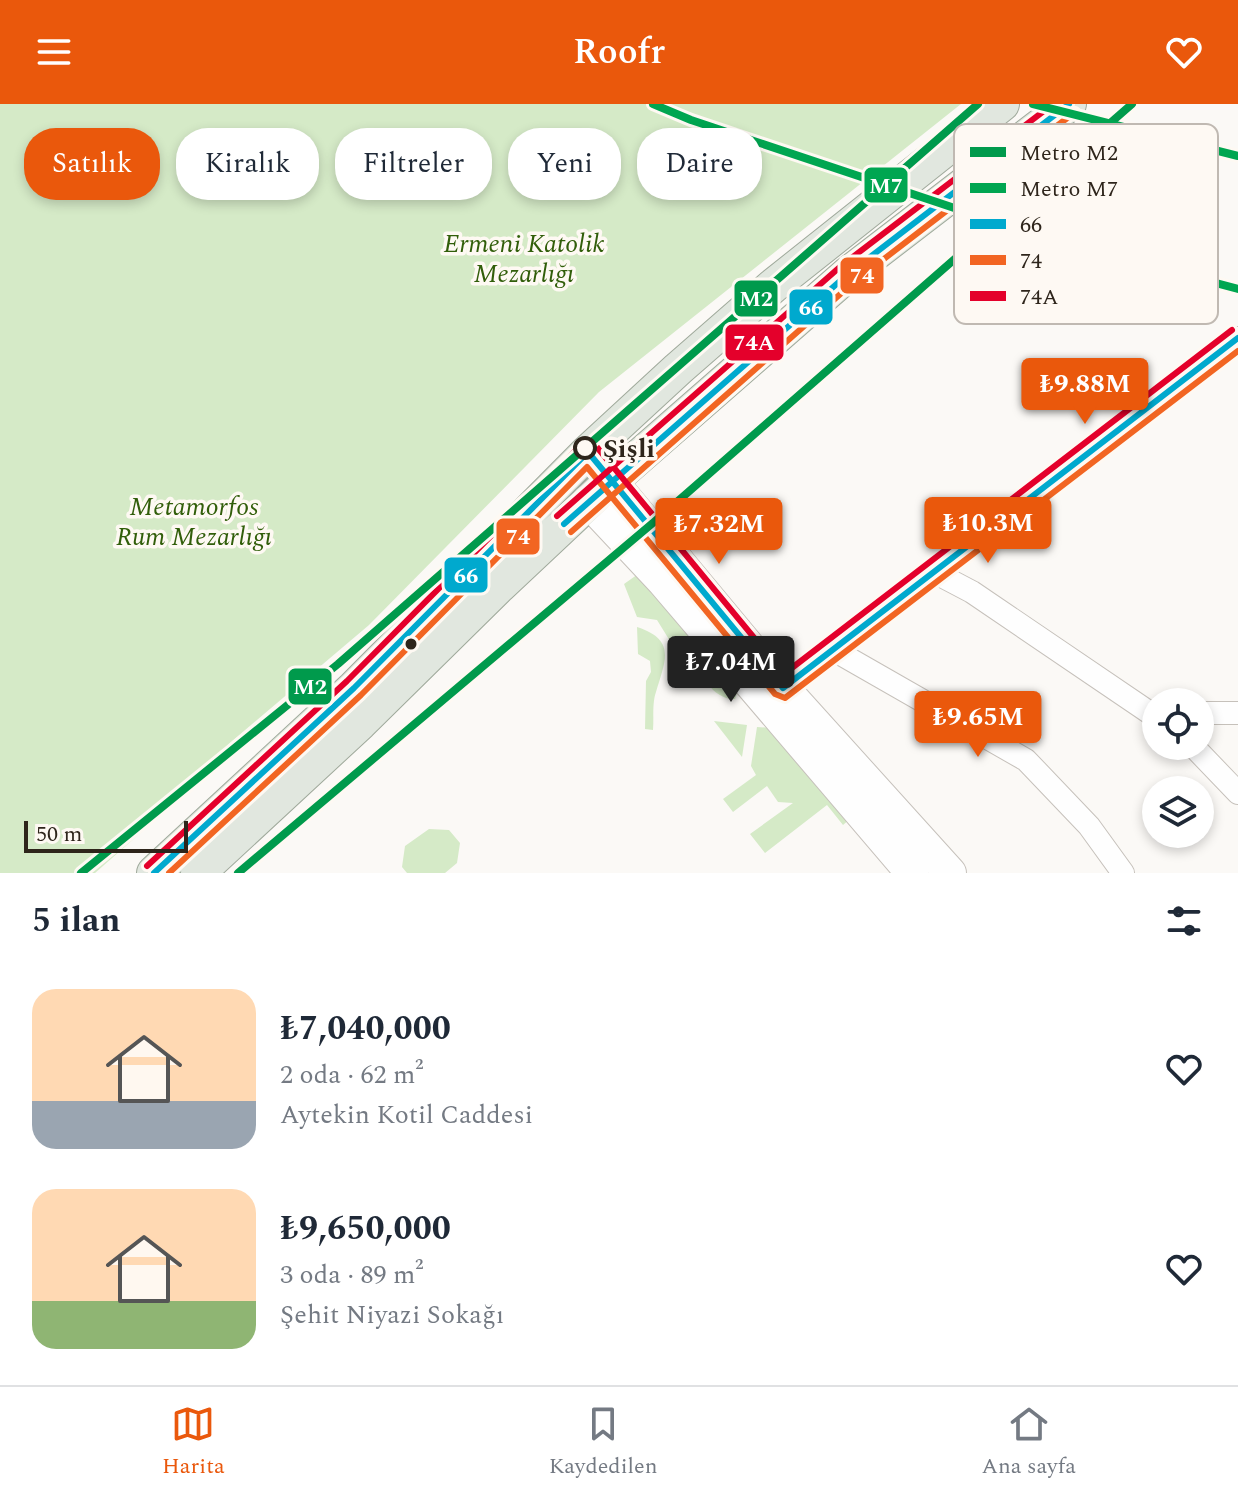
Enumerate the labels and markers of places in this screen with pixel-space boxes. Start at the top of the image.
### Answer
pin: ₺9.88M [1020,358,1150,426]
place label: Şişli [603,429,655,469]
marker: Şişli [574,437,596,459]
pin: ₺10.3M [923,497,1053,565]
pin: ₺7.32M [654,498,784,566]
unlabelled marker [403,636,419,652]
pin: ₺7.04M [666,636,796,704]
pin: ₺9.65M [913,691,1043,759]

